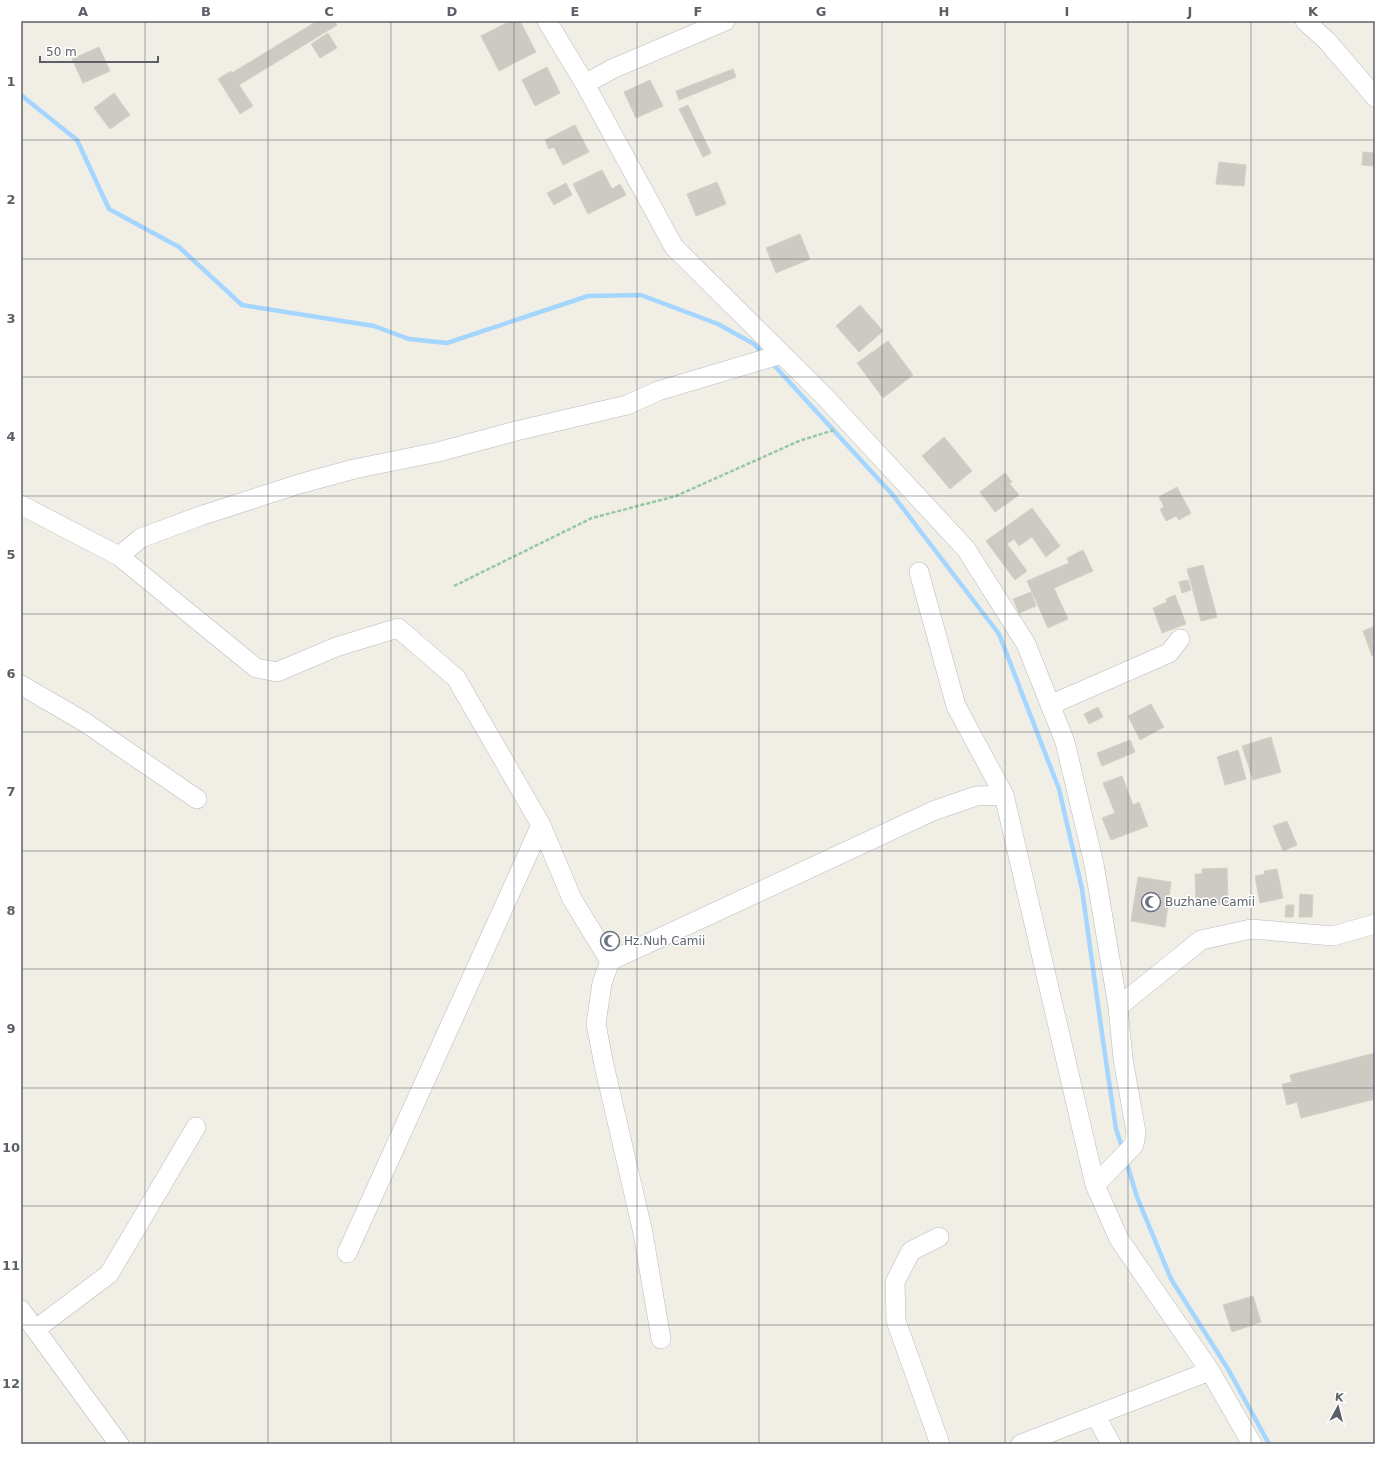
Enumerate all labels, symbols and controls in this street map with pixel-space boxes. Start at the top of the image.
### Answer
text: A [78,4,88,19]
text: B [201,4,211,19]
text: C [324,4,334,19]
text: D [447,4,458,19]
text: E [571,4,579,19]
text: F [694,4,702,19]
text: G [816,4,826,19]
text: H [939,4,949,19]
text: I [1065,4,1069,19]
text: J [1187,4,1192,19]
text: K [1308,4,1319,19]
scale bar [40,38,158,64]
text: 50 m [46,45,77,59]
text: 1 [6,74,16,89]
text: 2 [6,192,16,207]
text: 3 [6,311,16,326]
text: 4 [6,429,16,444]
text: 5 [6,547,16,562]
text: 6 [6,666,16,681]
text: 7 [6,784,16,799]
mosque icon: Buzhane Camii [1140,891,1162,913]
place label: Buzhane Camii [1165,895,1255,909]
text: 8 [6,903,16,918]
mosque icon: Hz.Nuh Camii [599,930,621,952]
place label: Hz.Nuh Camii [624,934,705,948]
text: 9 [6,1021,16,1036]
text: 10 [2,1140,20,1155]
text: 11 [2,1258,20,1273]
text: 12 [2,1376,20,1391]
north arrow [1318,1387,1358,1427]
text: K [1334,1391,1345,1405]

